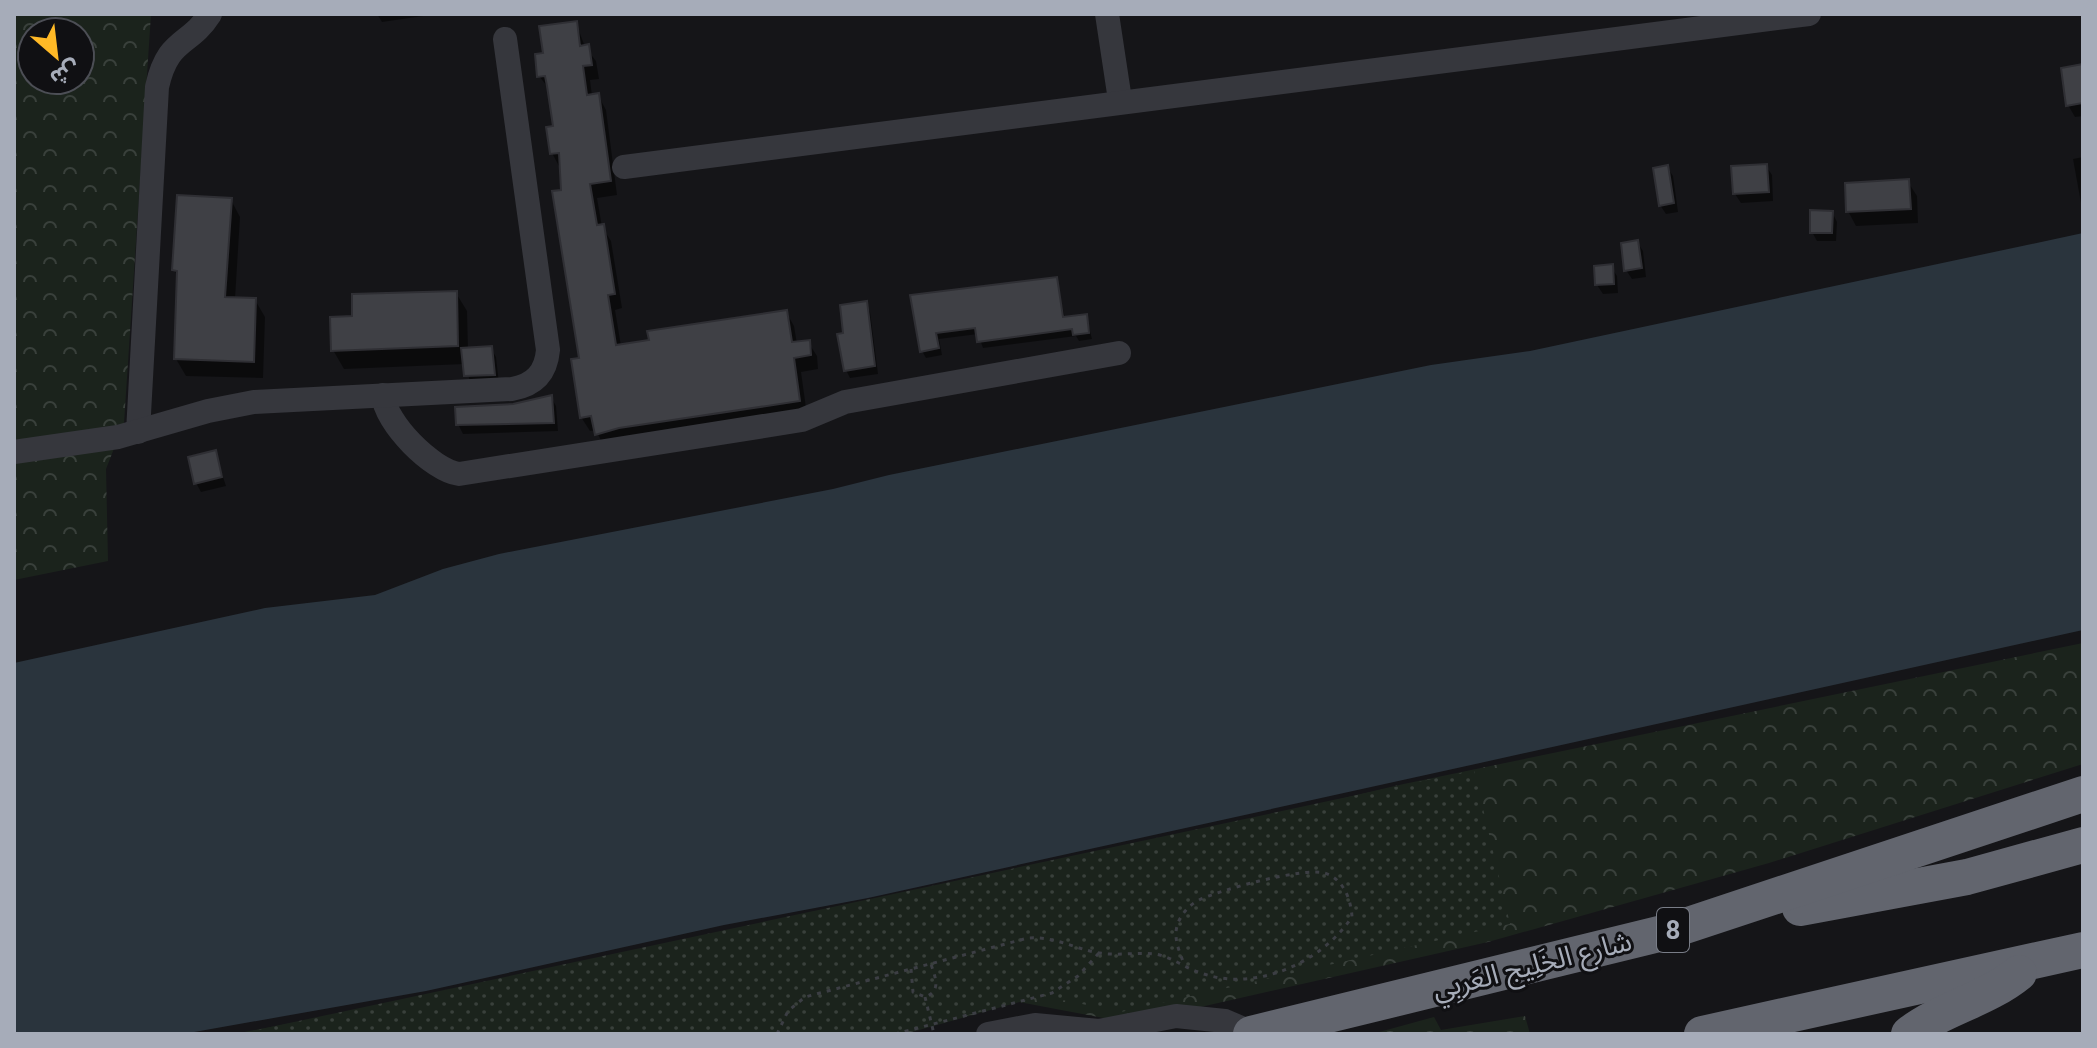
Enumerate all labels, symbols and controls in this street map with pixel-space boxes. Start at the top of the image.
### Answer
north arrow [16,16,96,96]
text: ش [46,55,84,91]
road number: 8 [1657,908,1689,952]
street label: شارع الخَلِيج العَربِي [1429,924,1636,1010]

